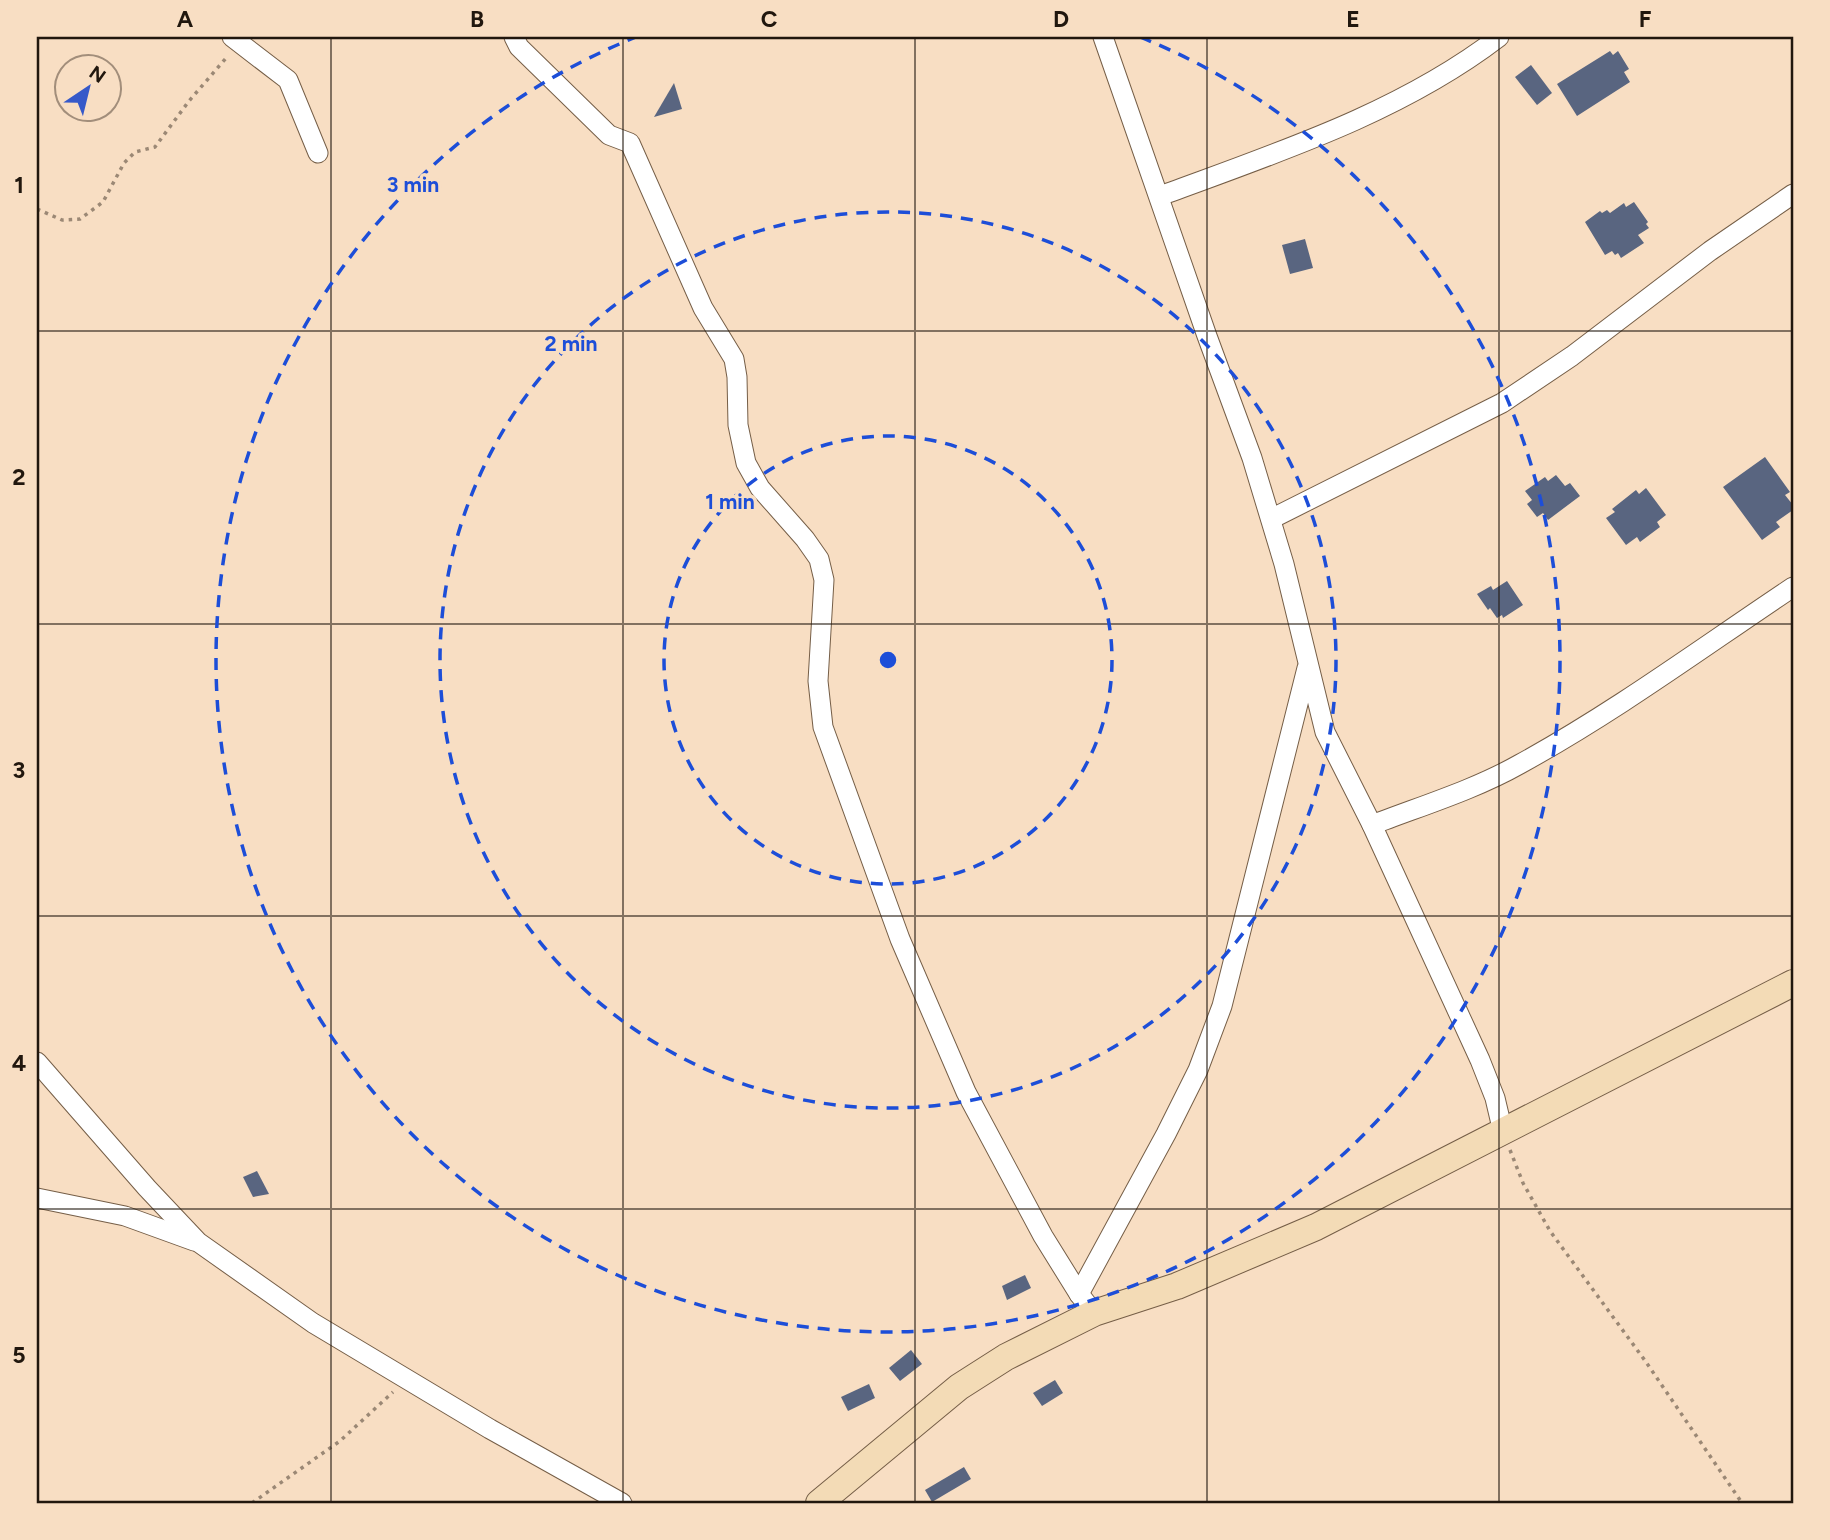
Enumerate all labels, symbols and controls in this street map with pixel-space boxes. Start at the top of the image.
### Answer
text: A [177,5,194,33]
text: B [470,5,484,33]
text: C [761,5,778,33]
text: D [1053,5,1069,33]
text: E [1346,5,1360,33]
text: F [1639,5,1652,33]
north arrow [52,52,122,122]
text: N [85,61,110,88]
text: 1 [14,171,24,199]
text: 3 min [387,172,439,197]
text: 2 min [545,331,597,356]
text: 2 [12,463,26,491]
text: 1 min [705,489,755,514]
centre of rings [876,648,900,672]
text: 3 [13,756,25,784]
text: 4 [12,1049,26,1077]
text: 5 [12,1341,26,1369]

